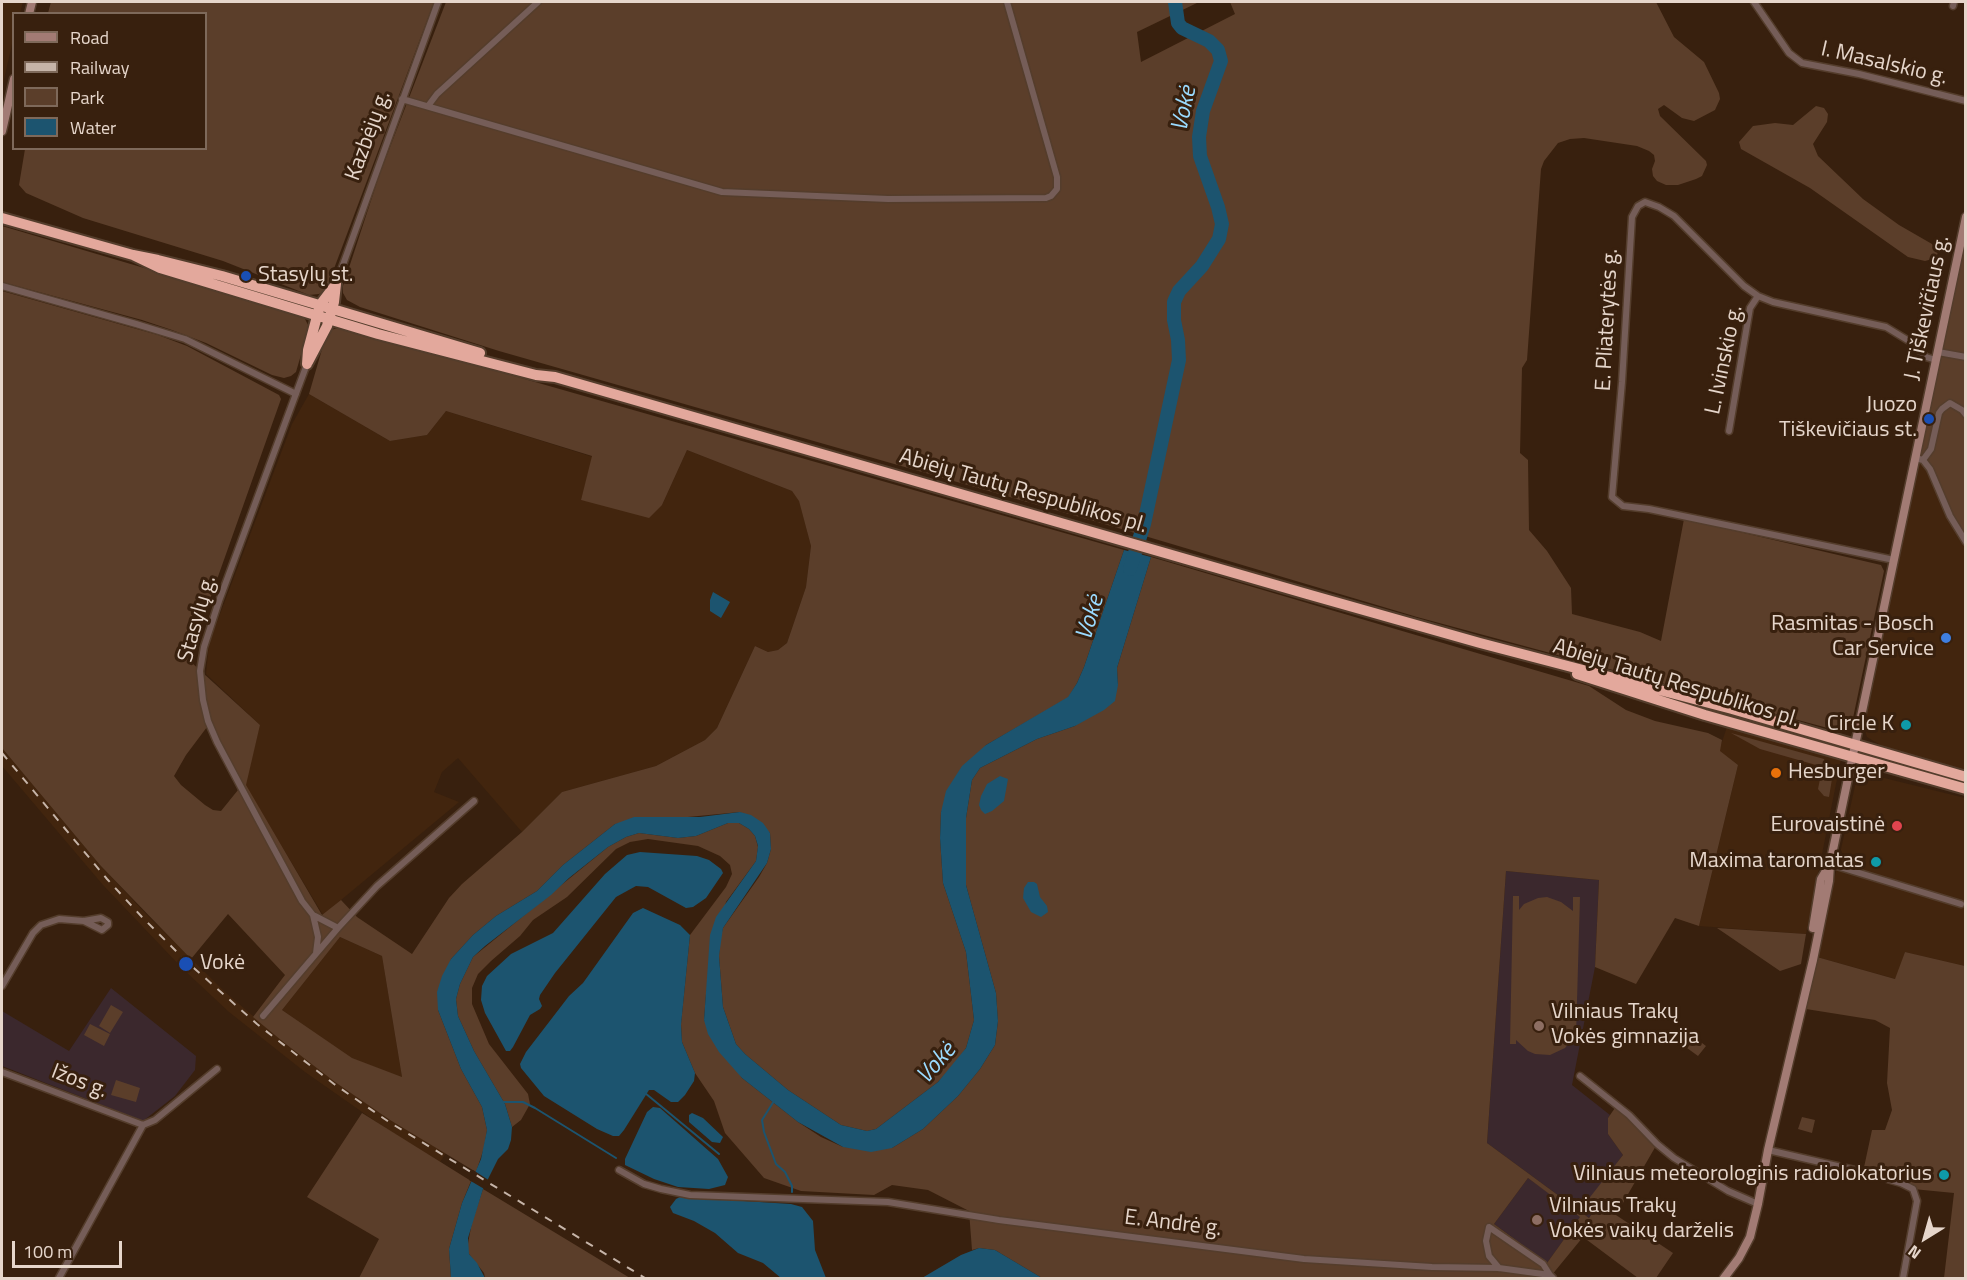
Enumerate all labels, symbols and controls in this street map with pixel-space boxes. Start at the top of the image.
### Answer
legend [12,12,207,150]
text: Road [70,24,109,51]
street label: I. Masalskio g. [1818,37,1950,91]
text: Railway [70,54,129,81]
text: Park [70,84,104,111]
water label: Vokė [1166,84,1204,134]
street label: Kazbėjų g. [341,87,397,185]
text: Water [70,114,116,141]
street label: J. Tiškevičiaus g. [1900,233,1956,383]
street label: E. Pliaterytės g. [1591,248,1625,392]
place label: Stasylų st. [258,263,353,289]
marker: Stasylų st. [239,269,253,283]
street label: L. Ivinskio g. [1701,303,1749,417]
place label: Juozo Tiškevičiaus st. [1779,393,1917,445]
marker: Juozo Tiškevičiaus st. [1922,412,1936,426]
street label: Abiejų Tautų Respublikos pl. [896,444,1150,540]
street label: Stasylų g. [173,573,223,665]
water label: Vokė [1071,592,1111,644]
place label: Rasmitas - Bosch Car Service [1771,612,1934,664]
marker: Rasmitas - Bosch Car Service [1939,631,1953,645]
street label: Abiejų Tautų Respublikos pl. [1550,634,1802,734]
place label: Circle K [1827,712,1894,738]
marker: Circle K [1899,718,1913,732]
place label: Hesburger [1788,760,1885,786]
marker: Hesburger [1769,766,1783,780]
place label: Eurovaistinė [1771,813,1885,839]
marker: Eurovaistinė [1890,819,1904,833]
place label: Maxima taromatas [1689,849,1864,875]
marker: Maxima taromatas [1869,855,1883,869]
place label: Vokė [200,951,245,977]
marker: Vokė [177,955,195,973]
place label: Vilniaus Trakų Vokės gimnazija [1551,1000,1699,1052]
marker: Vilniaus Trakų Vokės gimnazija [1532,1019,1546,1033]
water label: Vokė [911,1037,963,1091]
street label: Ižos g. [47,1059,111,1105]
place label: Vilniaus meteorologinis radiolokatorius [1573,1162,1932,1188]
marker: Vilniaus meteorologinis radiolokatorius [1937,1168,1951,1182]
place label: Vilniaus Trakų Vokės vaikų darželis [1549,1194,1734,1246]
street label: E. Andrė g. [1123,1205,1223,1243]
north arrow [1895,1208,1955,1268]
marker: Vilniaus Trakų Vokės vaikų darželis [1530,1213,1544,1227]
scale bar [15,1229,124,1267]
text: 100 m [23,1238,72,1265]
text: N [1903,1239,1926,1265]

